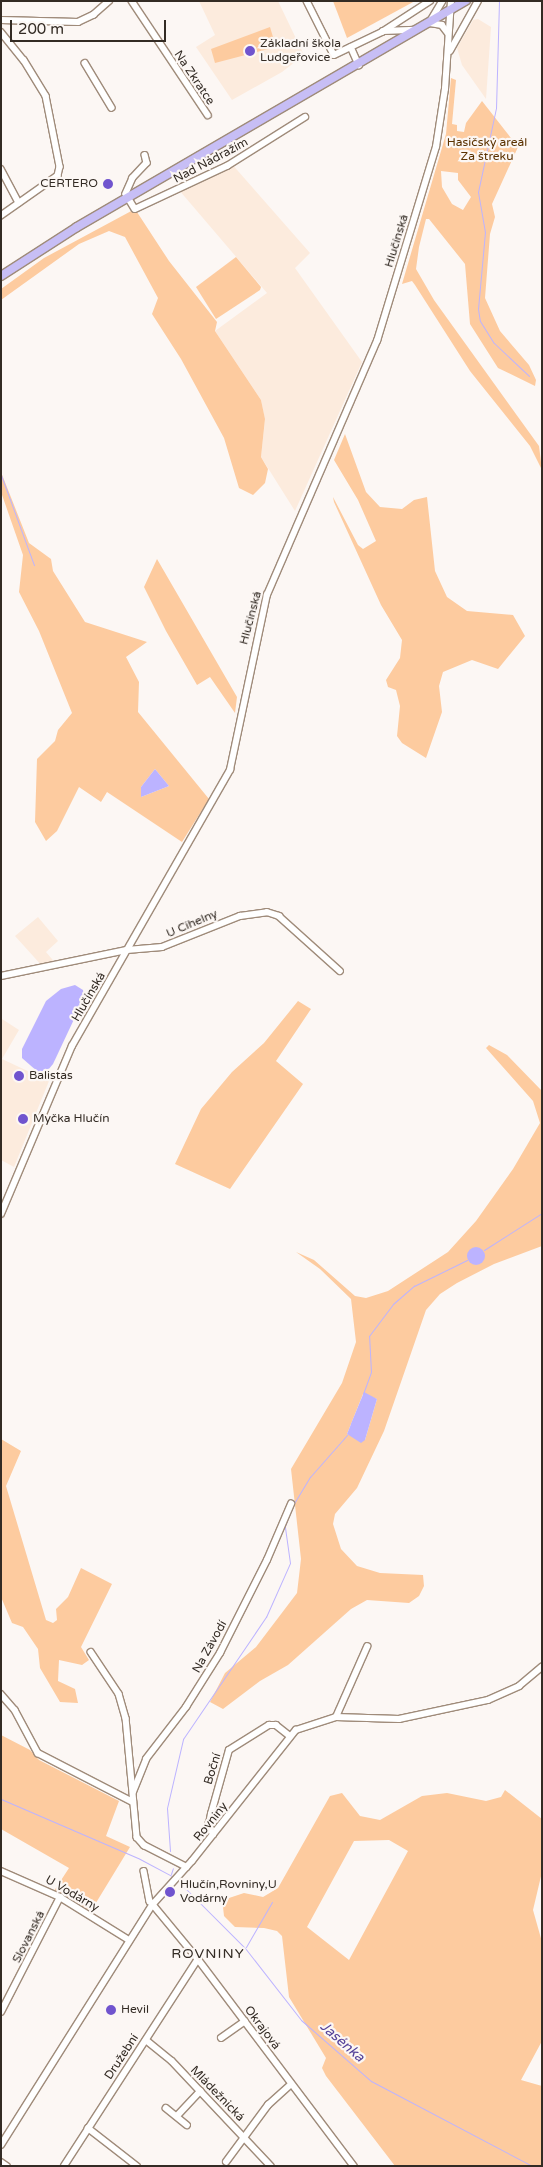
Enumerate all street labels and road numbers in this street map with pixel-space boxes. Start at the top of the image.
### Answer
street label: Na Zkratce [171,48,217,108]
street label: Nad Nádražím [171,135,251,187]
street label: Hlučínská [382,213,412,269]
street label: Hlučínská [237,590,265,646]
street label: U Cihelny [164,907,220,941]
street label: Hlučínská [69,970,109,1024]
street label: Na Závodí [190,1618,230,1676]
street label: Boční [201,1751,225,1787]
street label: Rovniny [191,1800,231,1844]
street label: U Vodárny [43,1873,101,1915]
street label: Slovanská [10,1908,48,1966]
street label: Okrajová [241,2003,283,2053]
street label: Družební [102,2032,142,2082]
street label: Mládežnická [187,2063,247,2125]

